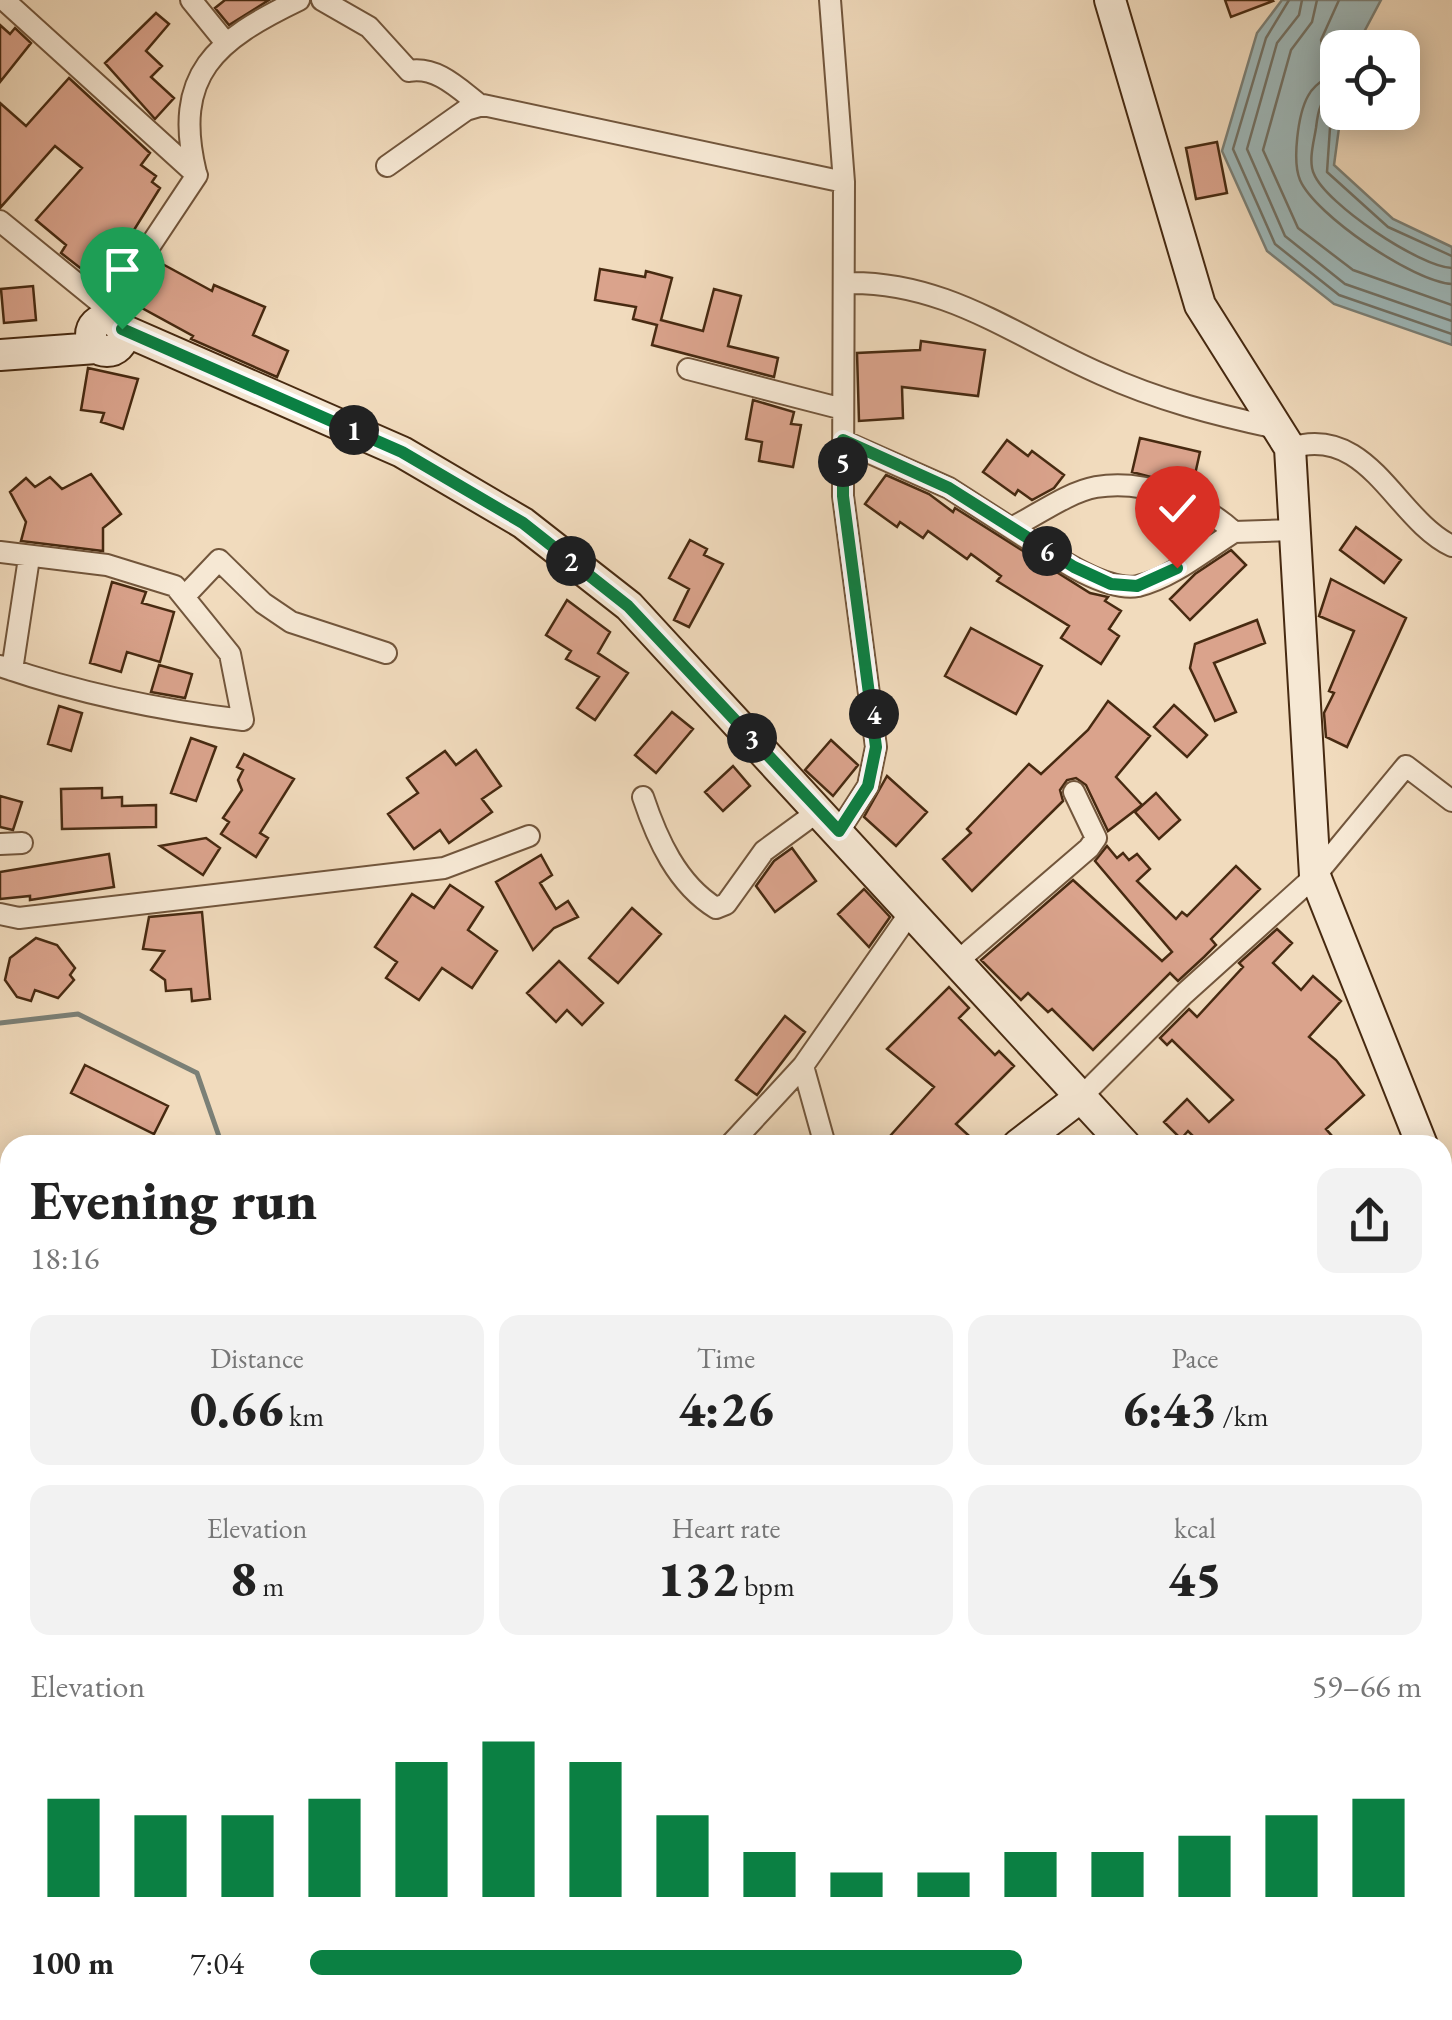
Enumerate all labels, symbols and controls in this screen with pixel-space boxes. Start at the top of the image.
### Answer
map controls [1320,30,1420,130]
button: locate [1320,30,1420,130]
pin [80,227,165,330]
icon: arrive [95,242,150,297]
pin: 1 [329,405,379,455]
text: 1 [347,412,361,448]
pin: 5 [818,437,868,487]
text: 5 [836,444,850,480]
pin [1135,466,1220,569]
icon: check [1150,481,1205,536]
pin: 6 [1022,526,1072,576]
text: 6 [1040,533,1054,569]
pin: 2 [546,536,596,586]
text: 2 [564,543,578,579]
pin: 4 [849,689,899,739]
text: 4 [867,696,881,732]
pin: 3 [727,713,777,763]
text: 3 [745,720,759,756]
text: Evening run [30,1164,317,1235]
button: share [1317,1168,1422,1273]
text: 18:16 [30,1237,99,1279]
text: Distance [210,1340,304,1376]
text: Time [697,1340,755,1376]
text: Pace [1172,1340,1218,1376]
text: 0.66 [190,1376,284,1441]
text: 4:26 [678,1376,774,1441]
text: 6:43 [1121,1376,1217,1441]
text: km [284,1398,324,1434]
text: /km [1217,1398,1269,1434]
text: Elevation [207,1510,307,1546]
text: Heart rate [672,1510,780,1546]
text: kcal [1174,1510,1216,1546]
text: 8 [230,1546,257,1611]
text: 132 [657,1546,738,1611]
text: 45 [1168,1546,1222,1611]
text: m [257,1568,284,1604]
text: bpm [738,1568,795,1604]
text: Elevation [30,1665,145,1707]
text: 59–66 m [1312,1665,1422,1707]
text: 100 m [30,1942,114,1984]
text: 7:04 [190,1942,244,1984]

